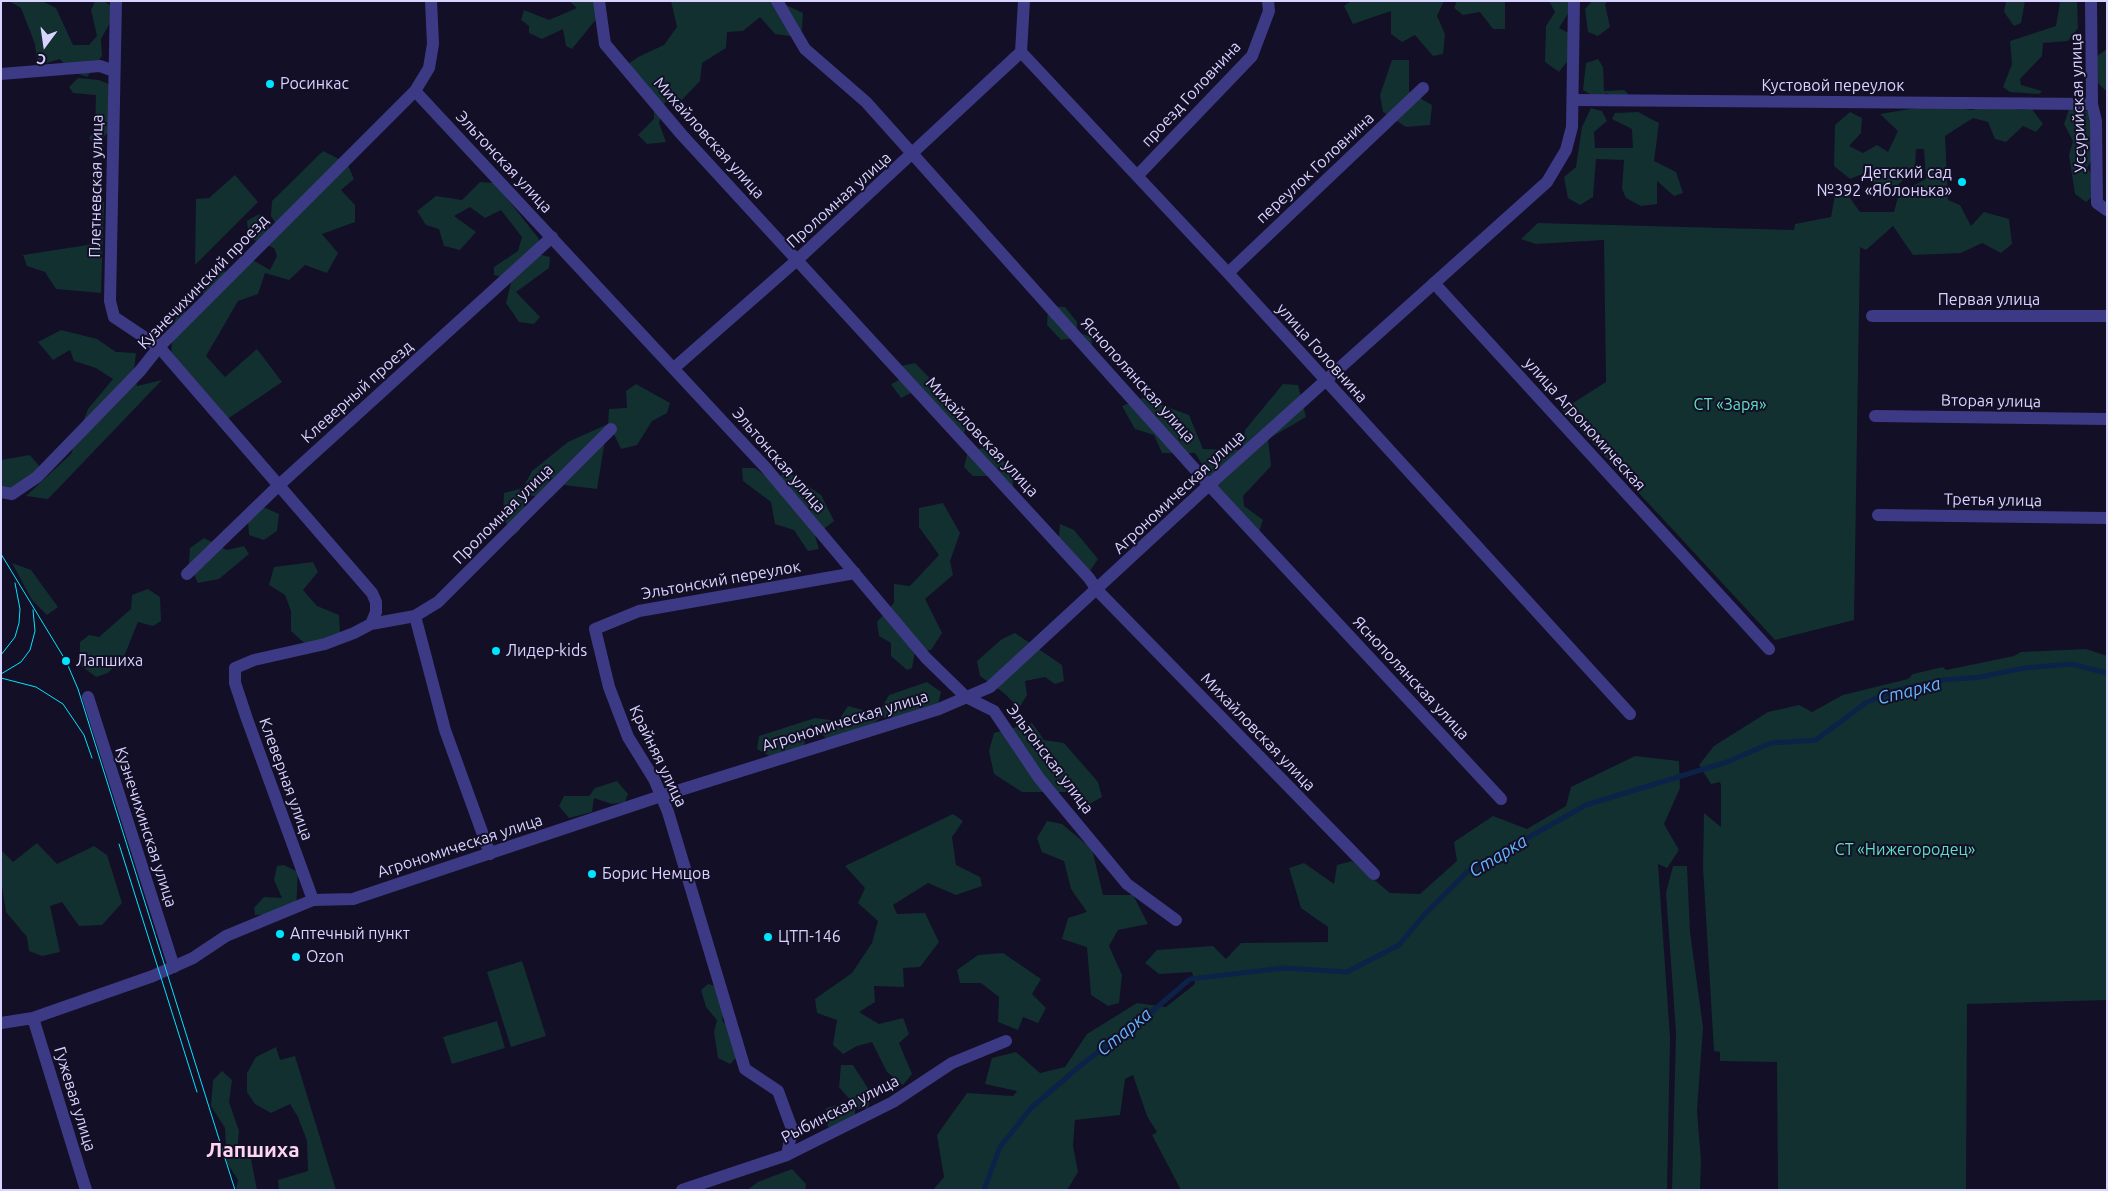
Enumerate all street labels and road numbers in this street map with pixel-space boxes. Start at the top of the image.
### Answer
street label: Уссурийская улица [2066,33,2090,173]
street label: проезд Головнина [1137,37,1245,151]
street label: Михайловская улица [649,73,769,203]
street label: Кустовой переулок [1762,76,1904,96]
street label: Эльтонская улица [452,107,556,217]
street label: переулок Головнина [1252,108,1378,228]
street label: Плетневская улица [85,114,107,258]
street label: Проломная улица [783,148,895,252]
street label: Кузнечихинский проезд [134,211,272,353]
street label: Первая улица [1938,290,2040,310]
street label: улица Головнина [1272,299,1372,407]
street label: Яснополянская улица [1077,313,1199,447]
street label: Клеверный проезд [297,337,417,447]
street label: улица Агрономическая [1520,353,1650,495]
street label: Михайловская улица [922,373,1042,501]
street label: Вторая улица [1941,391,2041,411]
street label: Эльтонская улица [728,404,830,516]
street label: Агрономическая улица [1109,426,1249,558]
street label: Проломная улица [449,460,557,568]
street label: Третья улица [1944,490,2042,510]
street label: Эльтонский переулок [640,557,802,603]
street label: Яснополянская улица [1349,612,1473,744]
street label: Михайловская улица [1197,669,1319,795]
street label: Агрономическая улица [760,687,930,755]
street label: Эльтонская улица [1002,700,1098,818]
street label: Крайняя улица [625,702,691,810]
street label: Клеверная улица [255,715,317,843]
street label: Кузнечихинская улица [111,744,181,910]
street label: Агрономическая улица [375,810,545,882]
street label: Гужевая улица [50,1044,100,1154]
street label: Рыбинская улица [778,1071,902,1147]

